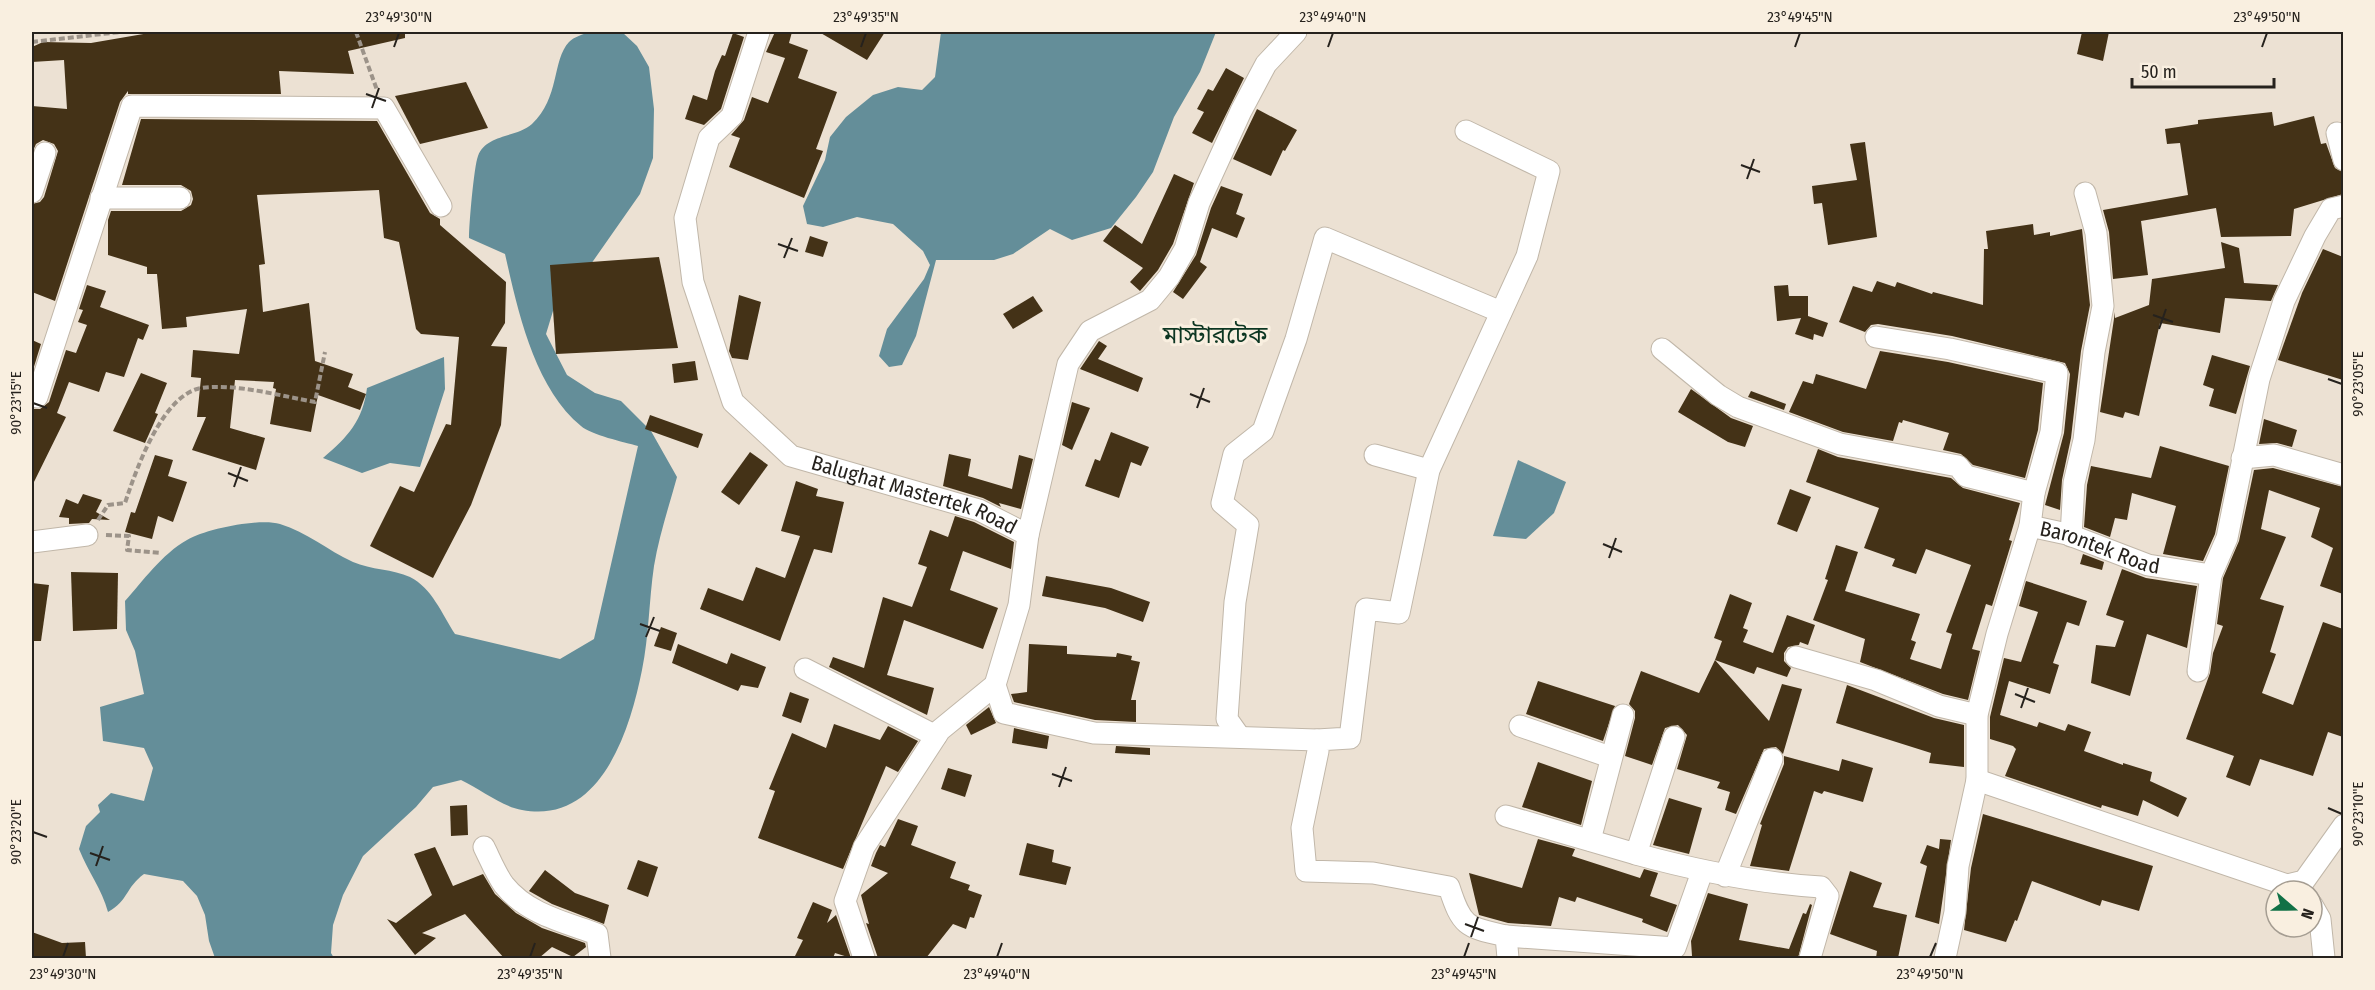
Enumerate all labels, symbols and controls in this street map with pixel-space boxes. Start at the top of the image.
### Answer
text: 23°49'30"N [366,8,432,26]
text: 23°49'35"N [833,8,899,26]
text: 23°49'40"N [1300,8,1366,26]
text: 23°49'45"N [1767,8,1833,26]
text: 23°49'50"N [2233,8,2301,26]
scale bar [2132,51,2274,89]
text: 50 m [2141,61,2177,83]
district label: মাস্টারটেক [1162,321,1268,349]
text: 90°23'05"E [2349,351,2367,417]
text: 90°23'15"E [7,371,25,435]
street label: Balughat Mastertek Road [808,450,1021,540]
street label: Barontek Road [2037,515,2162,580]
text: 90°23'10"E [2349,782,2367,846]
text: 90°23'20"E [7,799,25,865]
north arrow [2264,879,2324,939]
text: N [2297,906,2318,922]
text: 23°49'30"N [30,965,96,983]
text: 23°49'35"N [497,965,563,983]
text: 23°49'40"N [964,965,1030,983]
text: 23°49'45"N [1431,965,1497,983]
text: 23°49'50"N [1896,965,1964,983]

